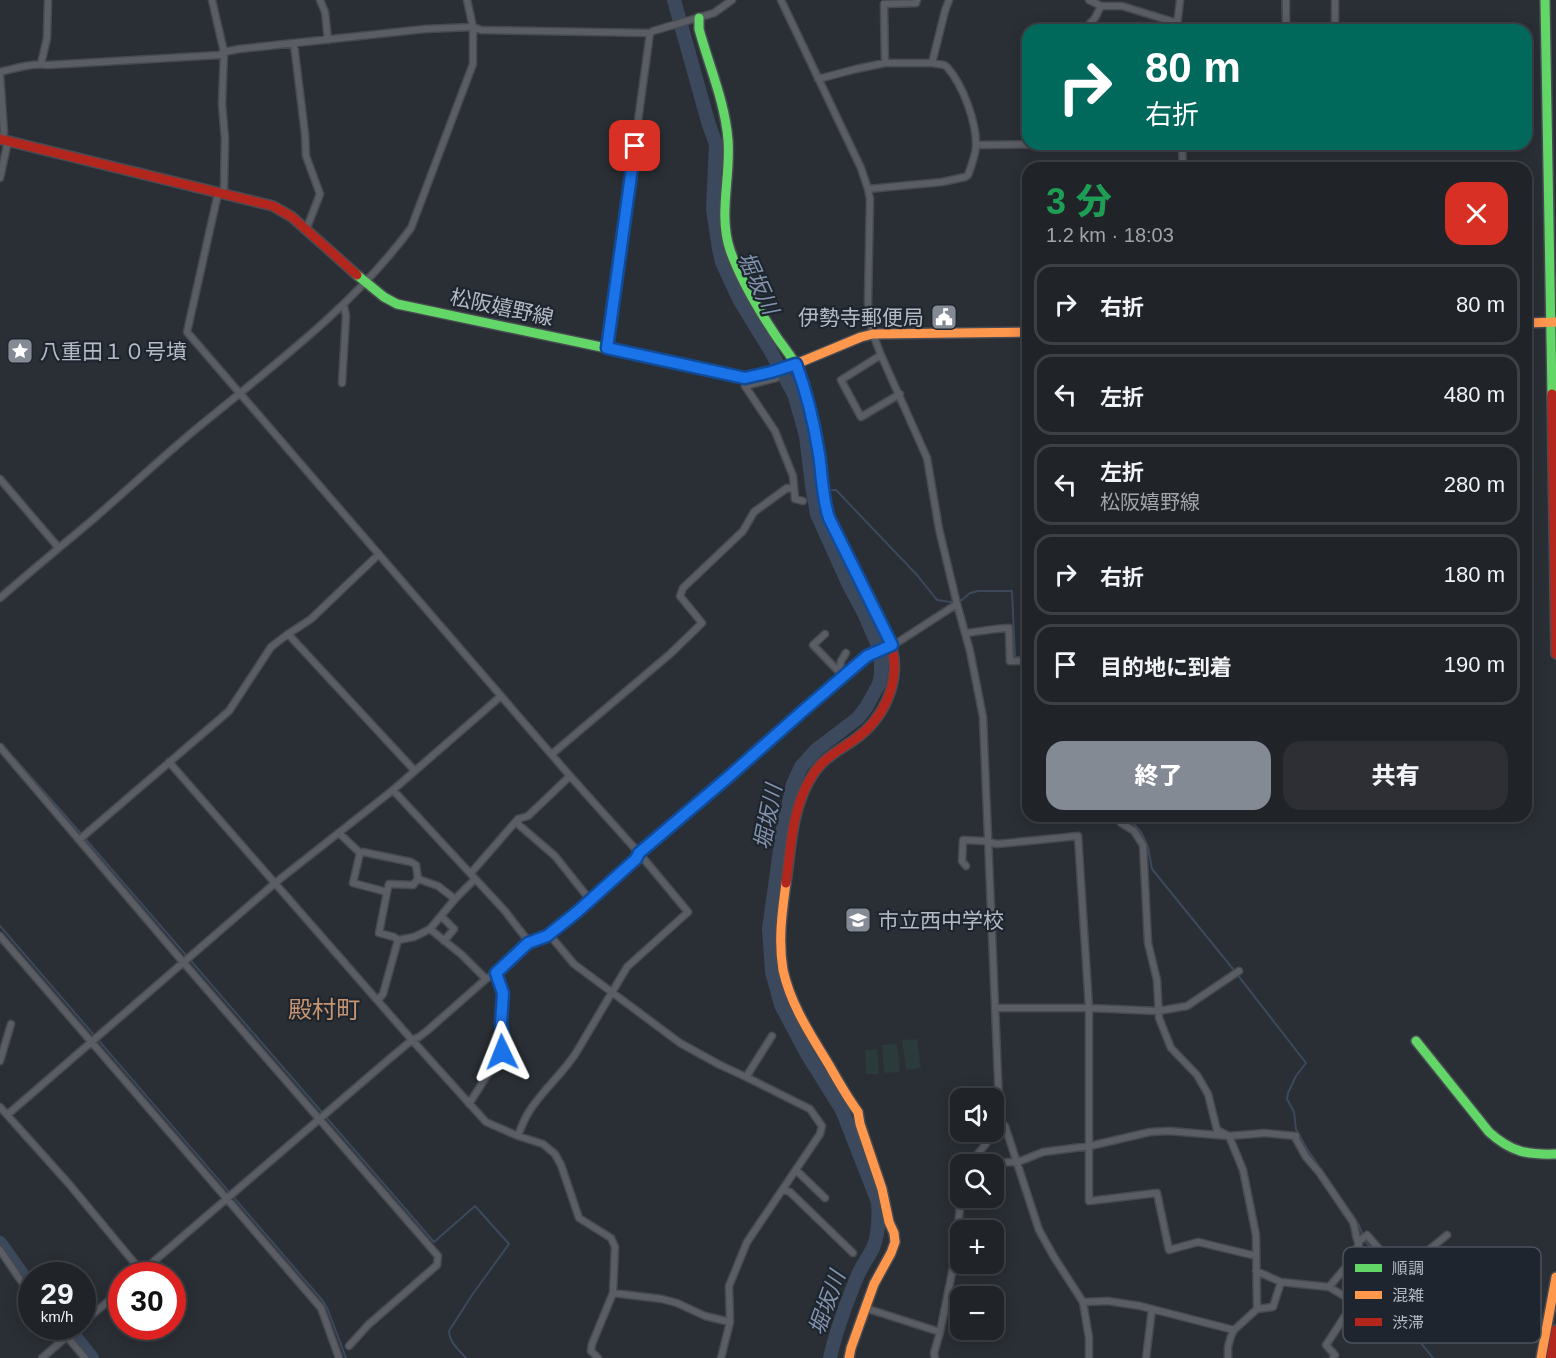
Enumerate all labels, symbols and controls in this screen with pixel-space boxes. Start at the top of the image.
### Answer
text: 80 m [1145,44,1241,91]
icon: right [1046,48,1124,126]
text: 右折 [1145,100,1199,130]
pin [609,120,660,171]
icon: arrive [618,129,651,162]
text: 3 分 [1046,181,1112,222]
button: close [1445,182,1508,245]
text: 1.2 km · 18:03 [1046,224,1174,246]
water label: 堀坂川 [733,248,784,320]
street label: 松阪嬉野線 [448,285,556,329]
icon: right [1049,288,1082,321]
text: 80 m [1456,292,1505,317]
text: 右折 [1100,295,1144,320]
public building icon: 伊勢寺郵便局 [929,302,959,332]
place label: 伊勢寺郵便局 [798,306,924,329]
place icon: 八重田１０号墳 [5,336,35,366]
place label: 八重田１０号墳 [40,340,187,363]
icon: left [1049,378,1082,411]
text: 480 m [1444,382,1505,407]
text: 左折 [1100,385,1144,410]
text: 左折 [1100,460,1144,485]
icon: left [1049,468,1082,501]
text: 280 m [1444,472,1505,497]
text: 松阪嬉野線 [1100,491,1200,513]
icon: right [1049,558,1082,591]
text: 180 m [1444,562,1505,587]
text: 右折 [1100,565,1144,590]
icon: arrive [1049,648,1082,681]
text: 190 m [1444,652,1505,677]
text: 目的地に到着 [1100,655,1232,680]
button: 終了 [1046,741,1271,810]
button: 共有 [1283,741,1508,810]
water label: 堀坂川 [749,780,787,852]
school or university icon: 市立西中学校 [843,905,873,935]
place label: 市立西中学校 [878,909,1004,932]
district label: 殿村町 [288,996,360,1023]
position arrow [470,1020,534,1084]
map controls [950,1088,1004,1340]
button: sound [950,1088,1004,1142]
button: search [950,1154,1004,1208]
button: + [950,1220,1004,1274]
legend [1343,1247,1541,1343]
text: 順調 [1392,1260,1424,1277]
speed limit sign: 30 [108,1262,186,1340]
water label: 堀坂川 [804,1266,851,1338]
text: 29 [40,1277,74,1310]
button: − [950,1286,1004,1340]
text: 混雑 [1392,1287,1424,1304]
text: km/h [41,1308,73,1325]
text: 渋滞 [1392,1314,1424,1331]

